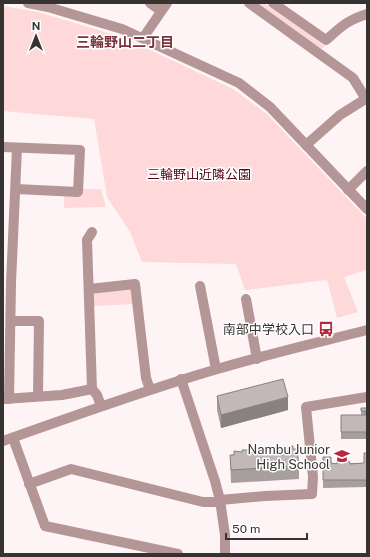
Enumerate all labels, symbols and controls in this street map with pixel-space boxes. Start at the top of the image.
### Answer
north arrow [16,16,56,56]
text: N [32,20,40,32]
district label: 三輪野山二丁目 [76,34,174,50]
park label: 三輪野山近隣公園 [147,167,251,182]
bus stop icon: 南部中学校入口 [317,320,335,338]
place label: 南部中学校入口 [223,322,314,337]
place label: Nambu Junior High School [248,442,330,472]
school or university icon: Nambu Junior High School [333,447,351,465]
scale bar [226,515,307,541]
text: 50 m [232,522,260,536]

